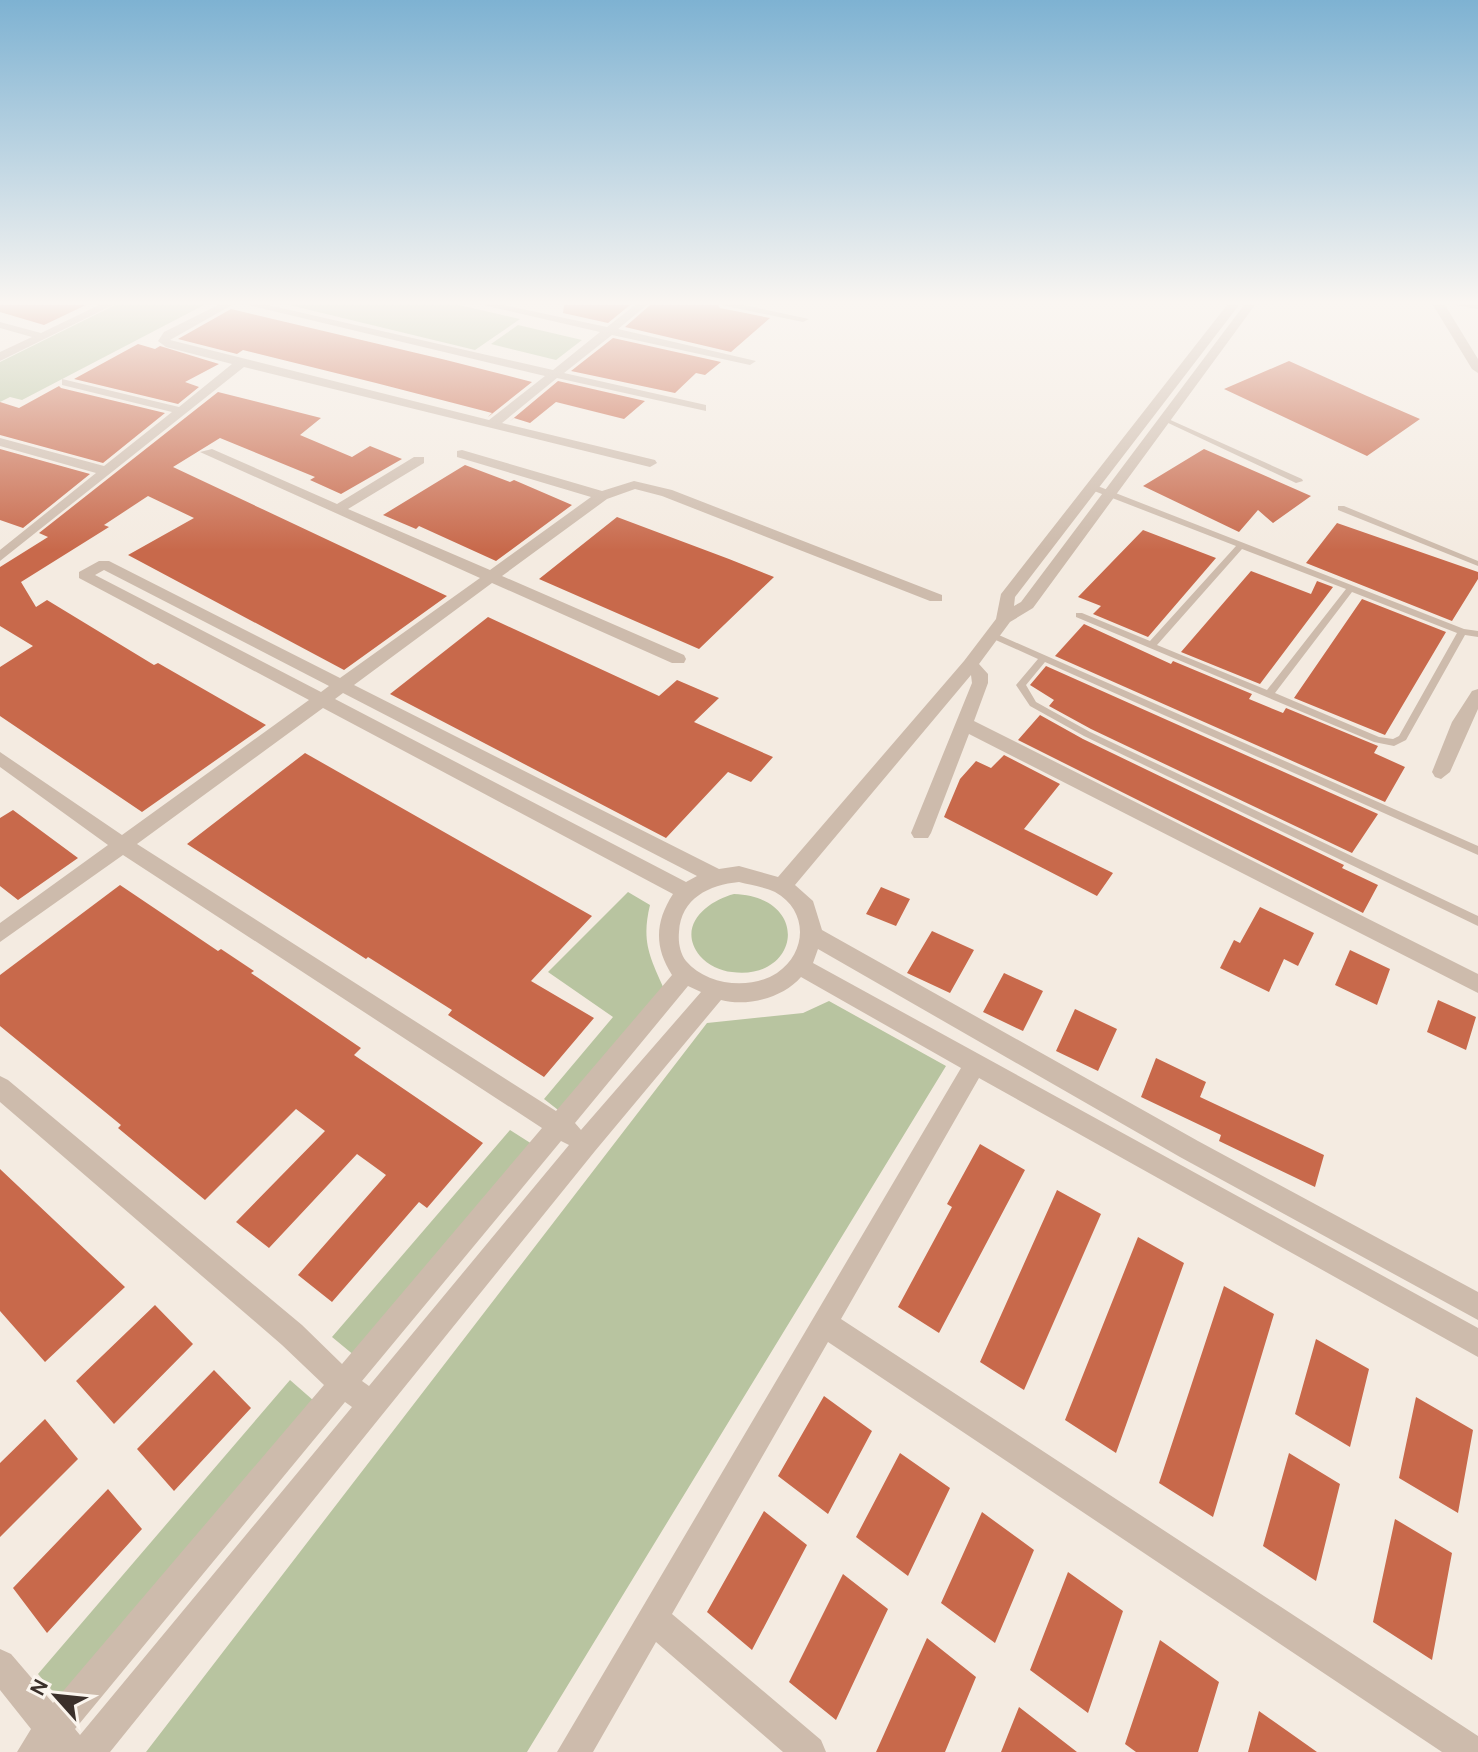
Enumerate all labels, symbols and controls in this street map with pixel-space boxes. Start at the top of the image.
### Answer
north arrow [16,1656,96,1736]
text: N [24,1674,54,1700]

